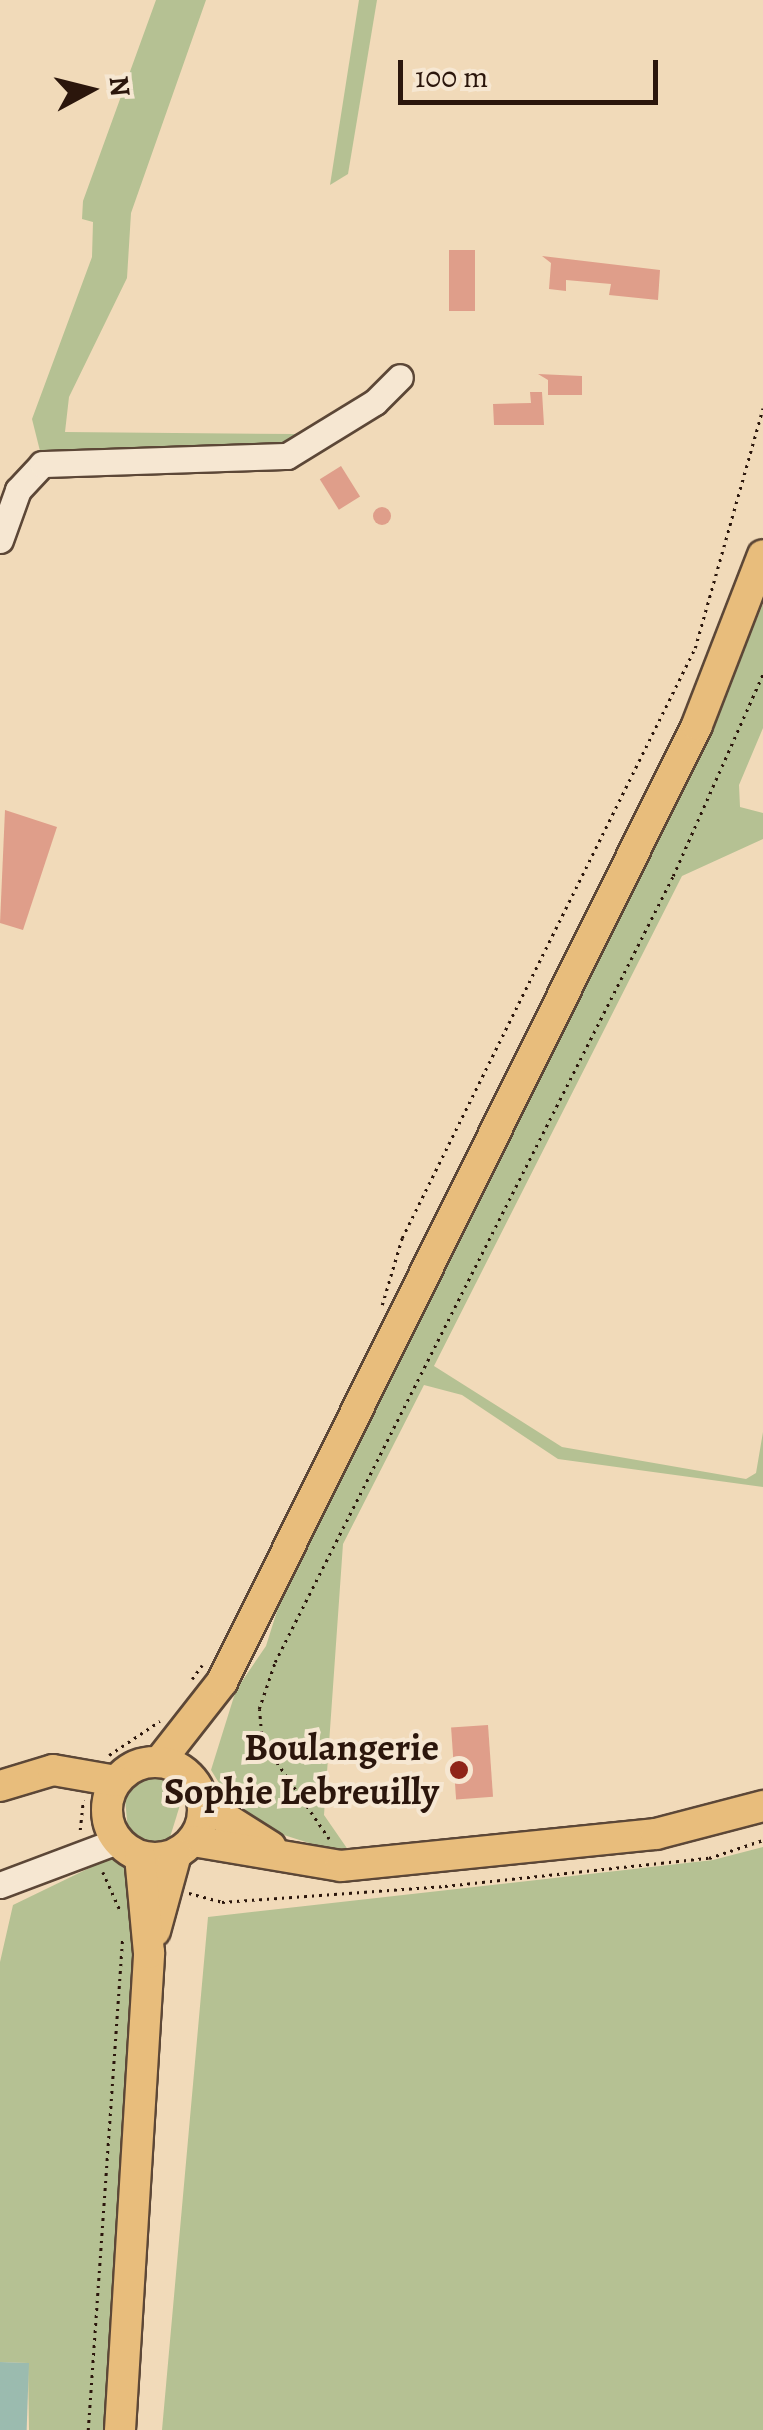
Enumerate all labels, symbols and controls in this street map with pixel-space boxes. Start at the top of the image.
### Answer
north arrow [40,40,140,140]
scale bar [403,40,663,102]
text: 100 m [415,57,488,97]
text: N [100,74,140,99]
place label: Boulangerie Sophie Lebreuilly [164,1725,439,1815]
marker: Boulangerie Sophie Lebreuilly [448,1759,470,1781]

